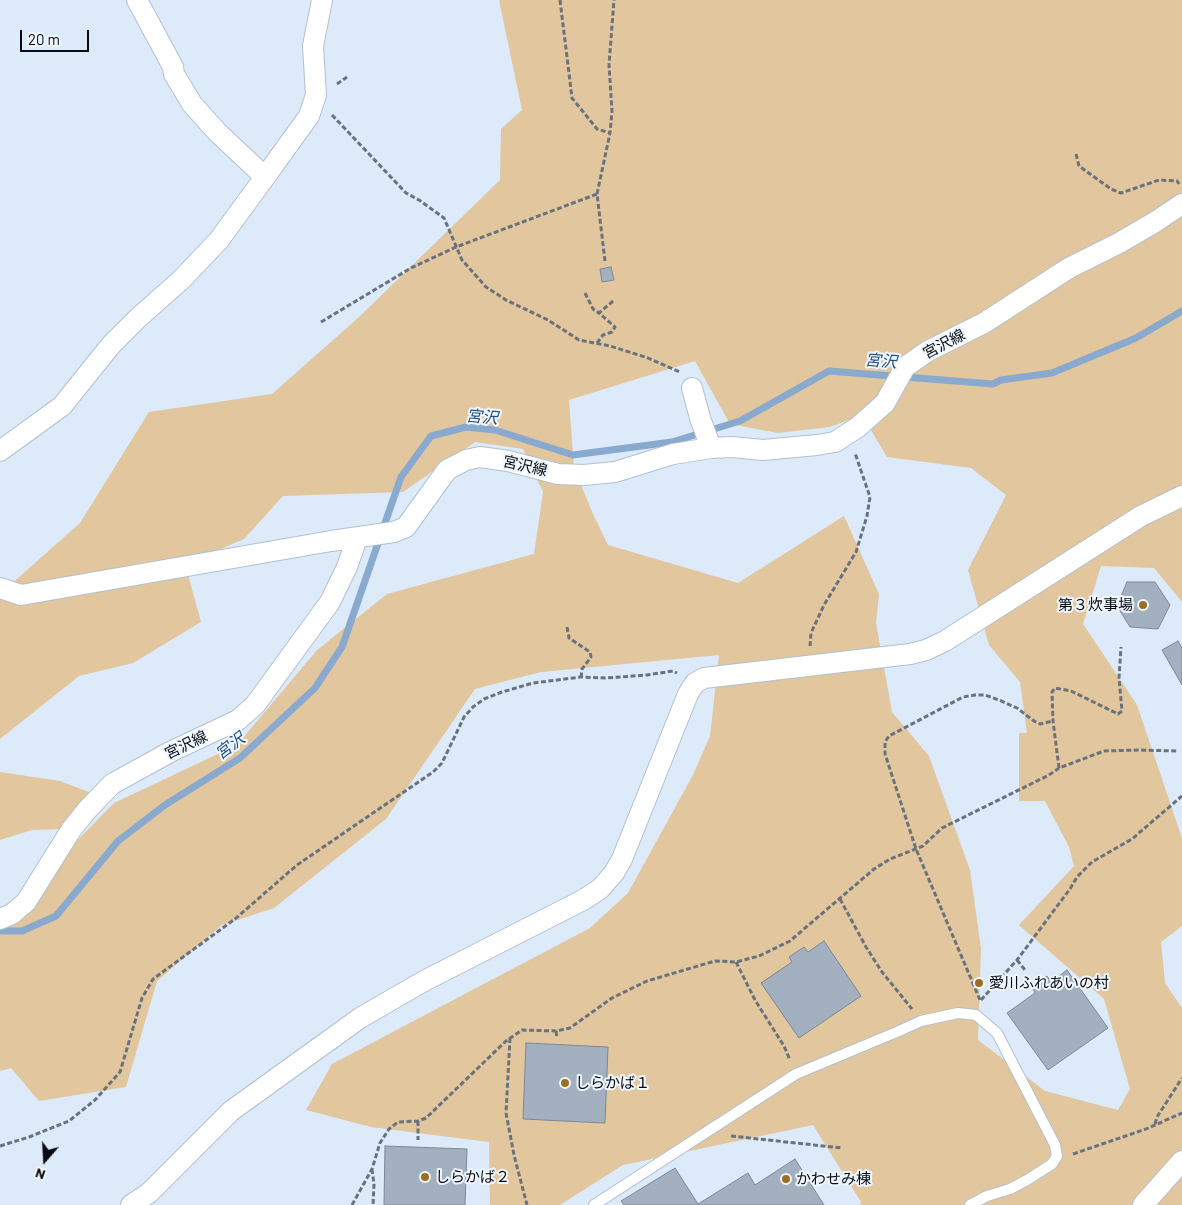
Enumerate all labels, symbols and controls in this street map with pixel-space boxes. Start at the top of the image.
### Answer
scale bar [22,20,91,52]
text: 20 m [28,30,60,48]
street label: 宮沢線 [920,325,968,363]
water label: 宮沢 [864,350,898,372]
water label: 宮沢 [465,406,499,428]
street label: 宮沢線 [501,452,549,480]
place label: 第３炊事場 [1058,596,1133,614]
marker: 第３炊事場 [1137,599,1149,611]
street label: 宮沢線 [162,727,210,763]
water label: 宮沢 [211,729,249,763]
place label: 愛川ふれあいの村 [989,974,1109,992]
marker: 愛川ふれあいの村 [973,977,985,989]
place label: しらかば１ [575,1074,650,1092]
marker: しらかば１ [559,1077,571,1089]
north arrow [20,1135,70,1185]
text: N [33,1165,47,1184]
place label: しらかば２ [435,1168,510,1186]
place label: かわせみ棟 [796,1170,871,1188]
marker: しらかば２ [419,1171,431,1183]
marker: かわせみ棟 [780,1173,792,1185]

